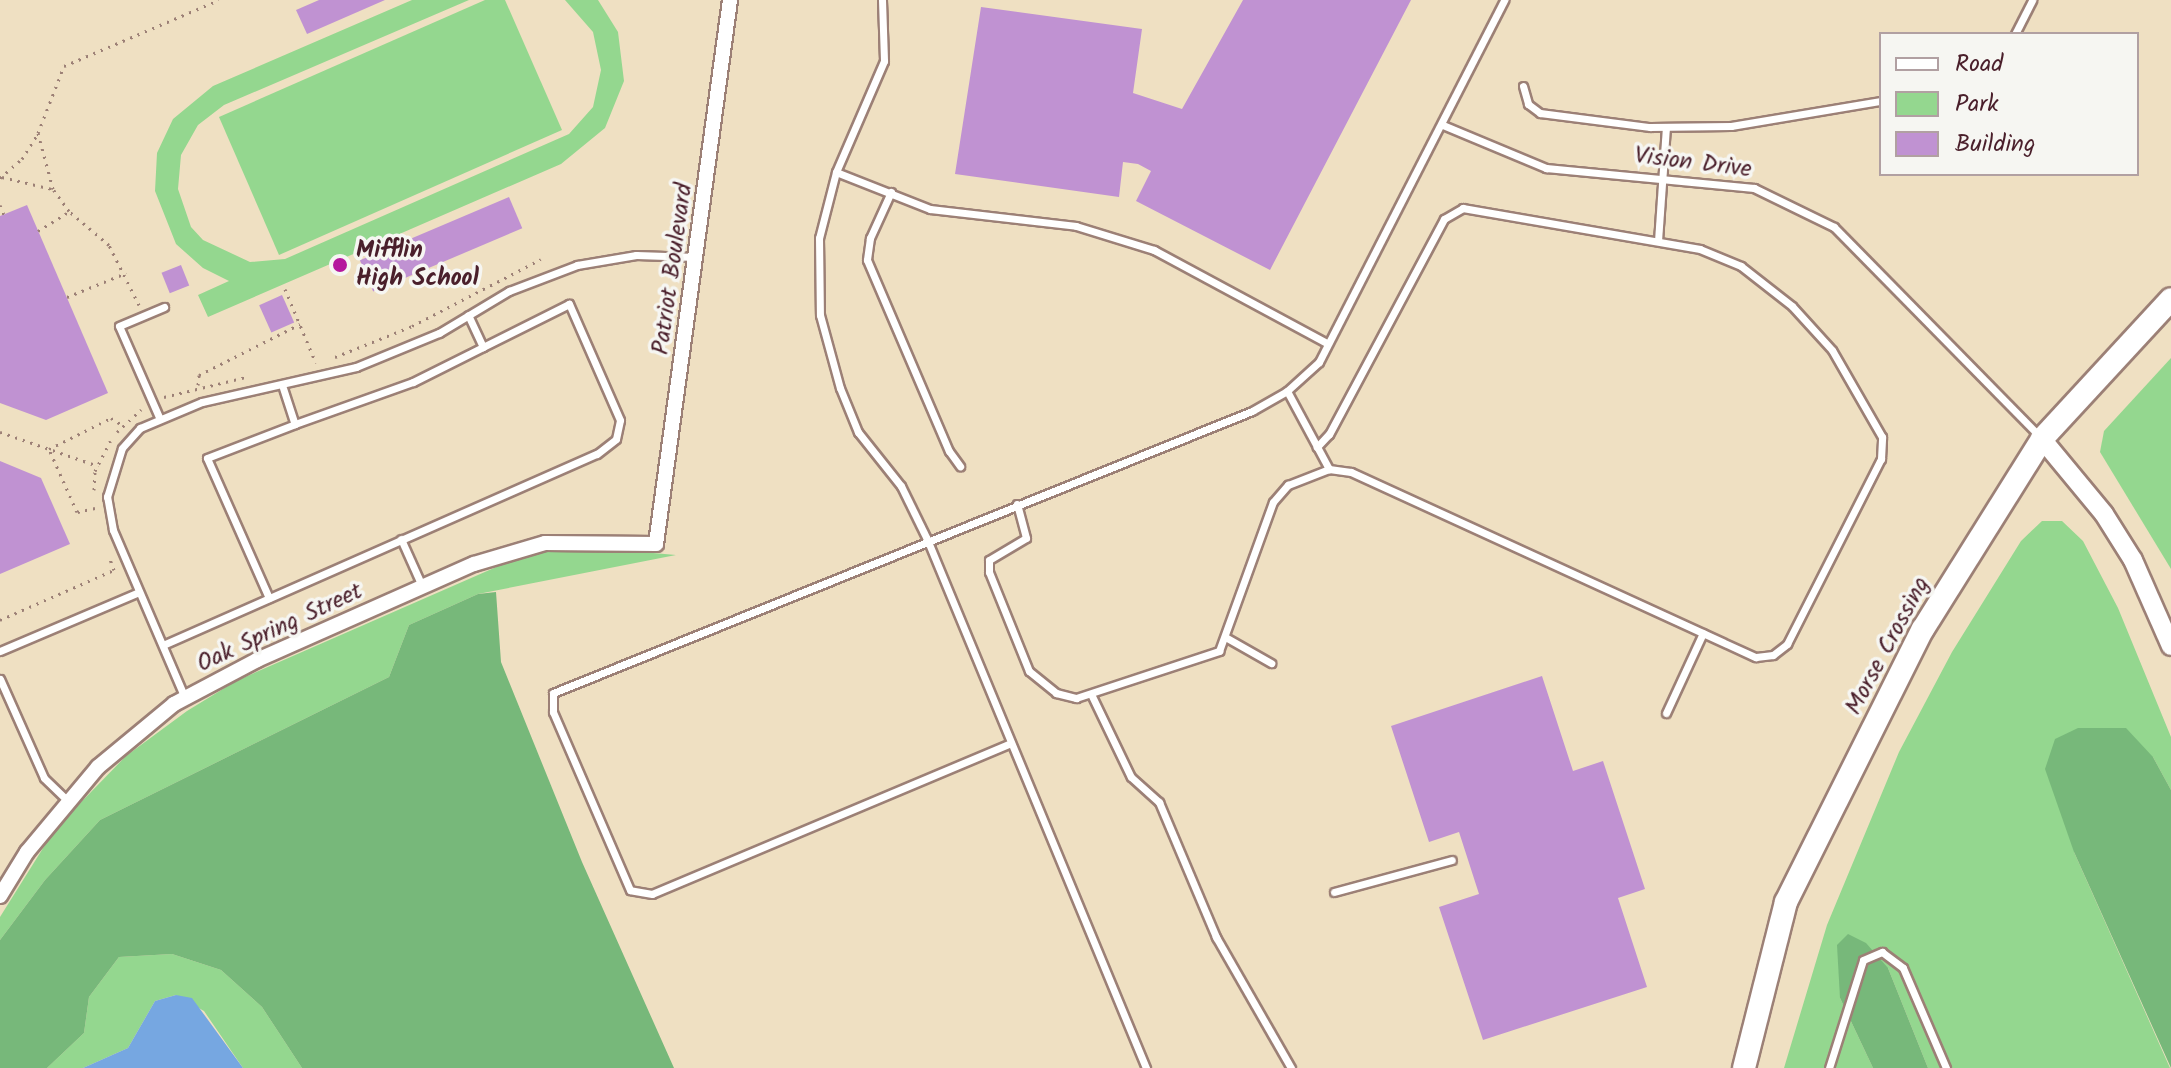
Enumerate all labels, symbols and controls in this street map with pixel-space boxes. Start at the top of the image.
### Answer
legend [1879,32,2139,176]
text: Road [1955,45,2003,84]
text: Park [1955,85,1999,124]
text: Building [1955,125,2035,164]
street label: Vision Drive [1633,142,1753,184]
street label: Patriot Boulevard [647,181,699,357]
place label: Mifflin High School [356,237,479,293]
marker: Mifflin High School [331,256,349,274]
street label: Morse Crossing [1840,572,1936,720]
street label: Oak Spring Street [193,577,367,679]

